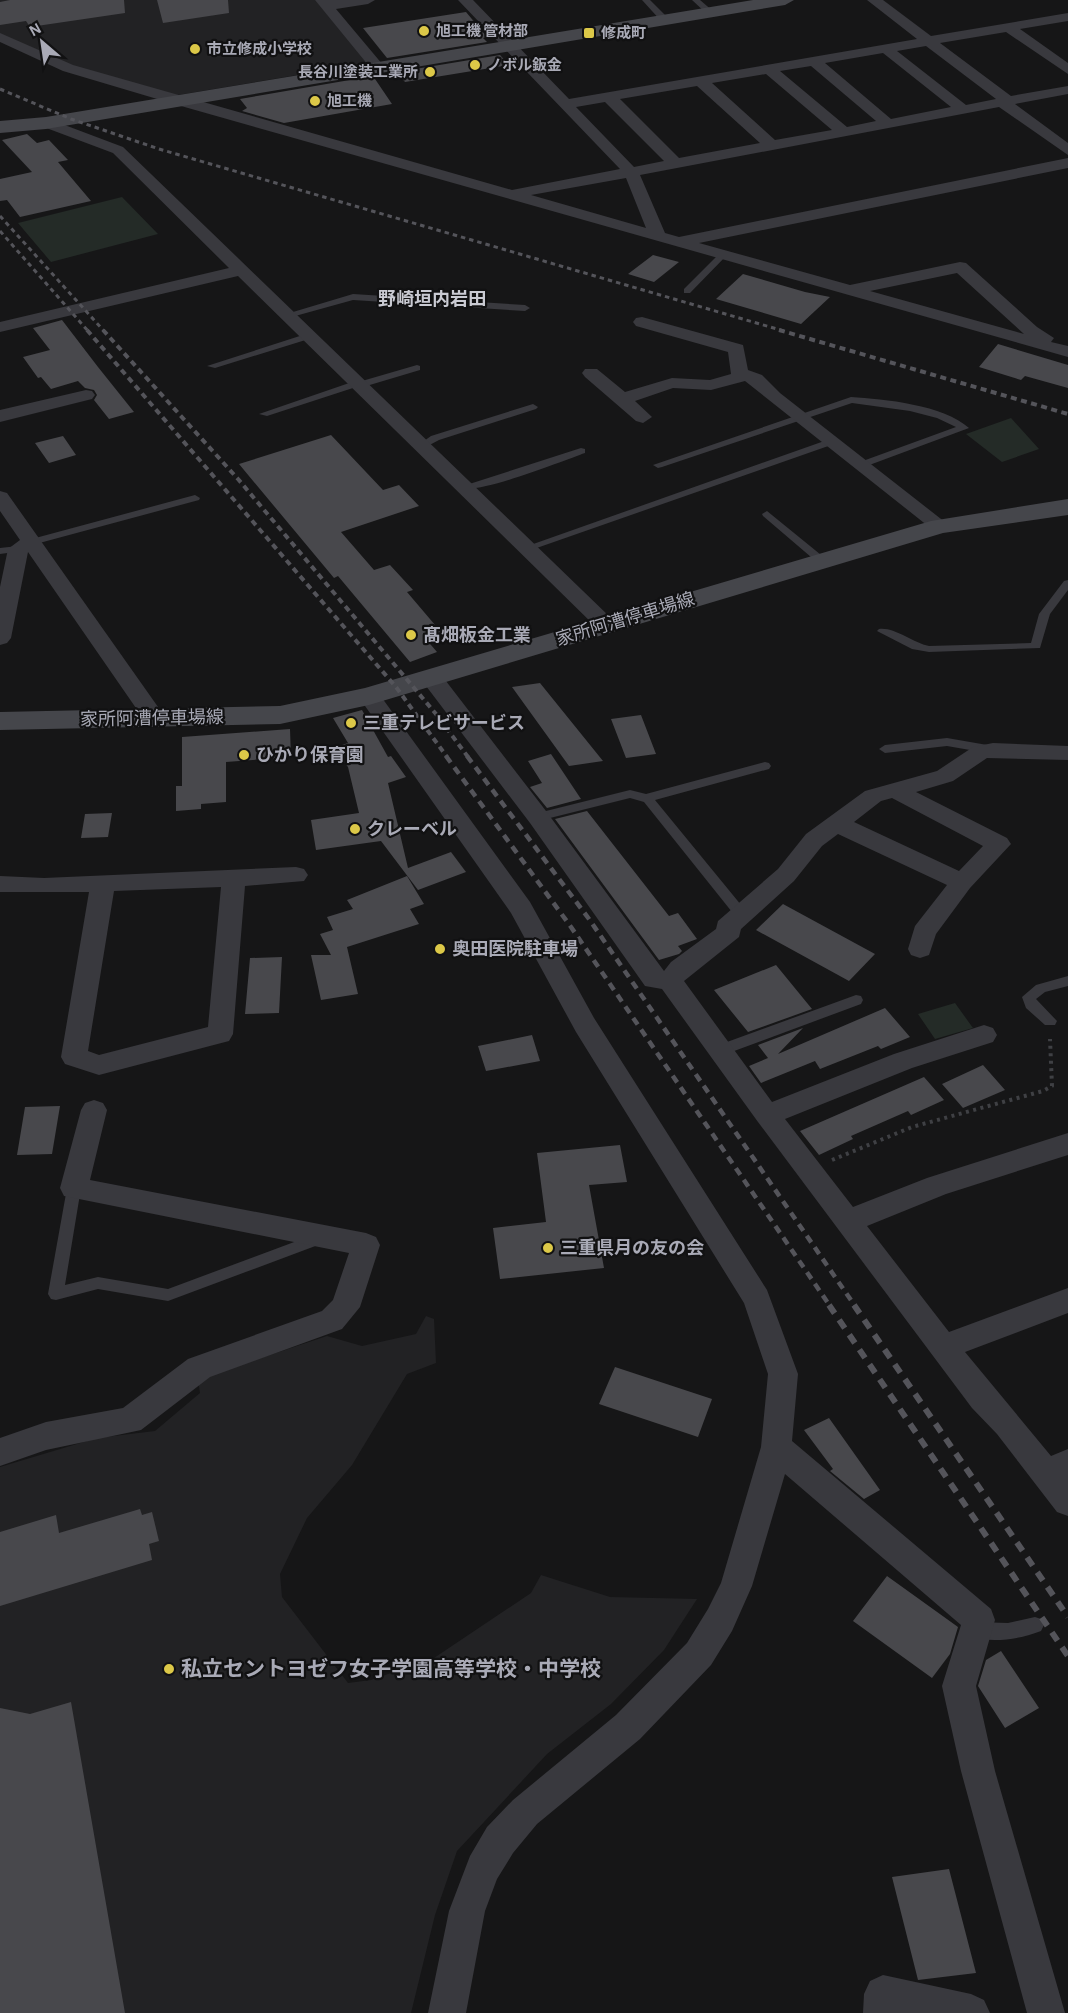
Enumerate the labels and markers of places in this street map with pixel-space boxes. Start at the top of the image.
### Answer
place label: 旭工機 管材部 [436,22,528,39]
marker: 旭工機 管材部 [417,24,431,38]
place label: 修成町 [601,24,646,41]
marker: 修成町 [582,26,596,40]
place label: 市立修成小学校 [207,40,312,57]
marker: 市立修成小学校 [188,42,202,56]
place label: ノボル鈑金 [487,57,562,73]
marker: ノボル鈑金 [468,58,482,72]
place label: 長谷川塗装工業所 [298,64,418,80]
marker: 長谷川塗装工業所 [423,65,437,79]
place label: 旭工機 [327,92,372,109]
marker: 旭工機 [308,94,322,108]
place label: 髙畑板金工業 [423,626,531,645]
marker: 髙畑板金工業 [404,628,418,642]
place label: 三重テレビサービス [363,713,525,733]
marker: 三重テレビサービス [344,716,358,730]
place label: ひかり保育園 [256,745,364,765]
marker: ひかり保育園 [237,748,251,762]
place label: クレーベル [367,820,457,839]
marker: クレーベル [348,822,362,836]
place label: 奥田医院駐車場 [452,939,578,959]
marker: 奥田医院駐車場 [433,942,447,956]
place label: 三重県月の友の会 [560,1238,704,1258]
marker: 三重県月の友の会 [541,1241,555,1255]
place label: 私立セントヨゼフ女子学園高等学校・中学校 [181,1657,601,1680]
marker: 私立セントヨゼフ女子学園高等学校・中学校 [162,1662,176,1676]

